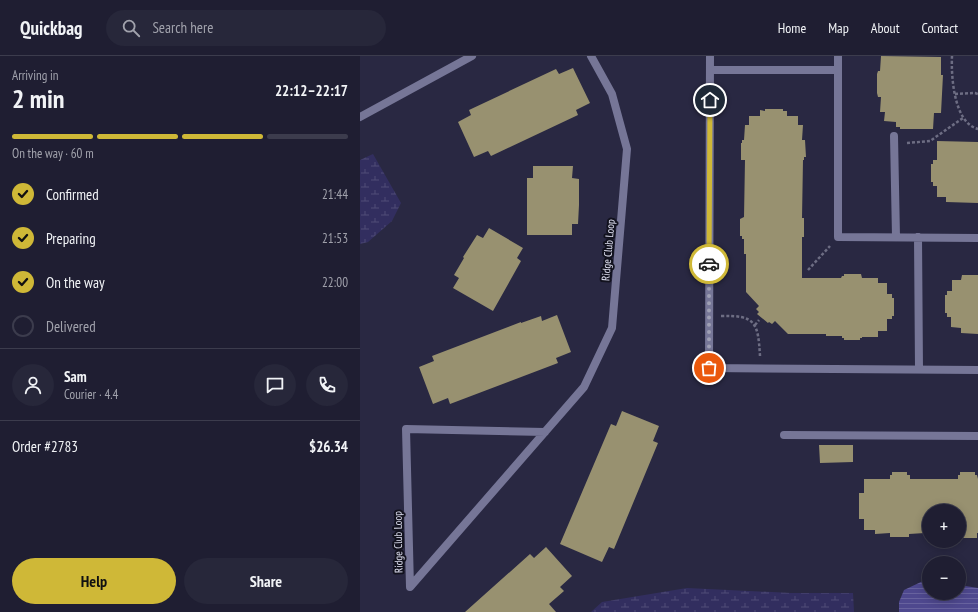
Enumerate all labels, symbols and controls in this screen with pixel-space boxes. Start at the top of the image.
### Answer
search box [106,10,386,46]
text: Quickbag [20,16,82,40]
icon: search [120,17,142,39]
text: Search here [152,18,213,37]
text: Home [778,19,806,37]
text: Map [828,19,849,37]
text: About [871,19,900,37]
text: Contact [922,19,958,37]
text: Arriving in [12,67,59,84]
text: 22:12–22:17 [275,81,348,100]
text: 2 min [12,82,65,115]
pin [693,83,727,117]
icon: home [699,89,721,111]
text: On the way · 60 m [12,145,94,162]
icon: check [12,183,34,205]
text: Confirmed [46,185,99,204]
text: 21:44 [322,186,348,203]
street label: Ridge Club Loop [598,218,618,281]
icon: check [12,227,34,249]
text: Preparing [46,229,96,248]
text: 21:53 [322,230,348,247]
courier [689,244,729,284]
icon: car [698,253,720,275]
icon: check [12,271,34,293]
text: On the way [46,273,105,292]
text: 22:00 [322,274,348,291]
text: Delivered [46,317,96,336]
pin [692,351,726,385]
icon: bag [698,357,720,379]
button: person [12,364,54,406]
button: chat [254,364,296,406]
button: phone [306,364,348,406]
text: Sam [64,367,87,386]
text: Courier · 4.4 [64,386,118,403]
text: Order #2783 [12,437,78,456]
text: $26.34 [309,437,348,456]
map controls [922,504,966,600]
button: + [922,504,966,548]
street label: Ridge Club Loop [390,511,406,573]
button: − [922,556,966,600]
button: Help [12,558,176,604]
button: Share [184,558,348,604]

